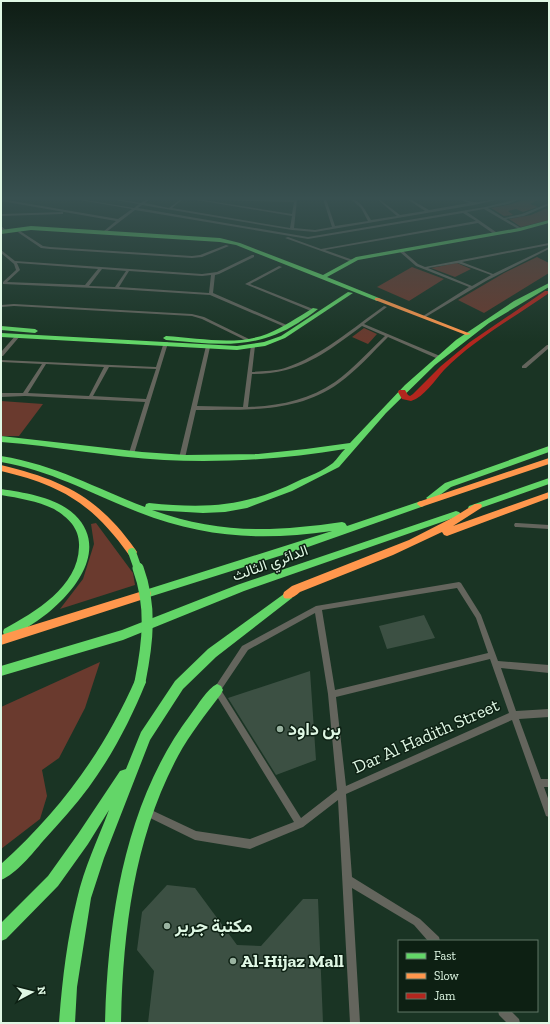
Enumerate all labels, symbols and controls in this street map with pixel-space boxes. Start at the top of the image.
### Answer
street label: الدائري الثالث [230,541,312,589]
street label: Dar Al Hadith Street [349,694,503,778]
place label: بن داود [288,718,341,740]
marker: بن داود [275,724,285,734]
place label: مكتبة جرير [174,915,253,937]
marker: مكتبة جرير [162,921,172,931]
legend [398,940,538,1012]
text: Fast [434,949,457,963]
place label: Al-Hijaz Mall [241,950,344,972]
marker: Al-Hijaz Mall [228,956,238,966]
text: Slow [434,969,460,983]
north arrow [12,972,52,1012]
text: N [34,986,48,996]
text: Jam [434,989,456,1003]

